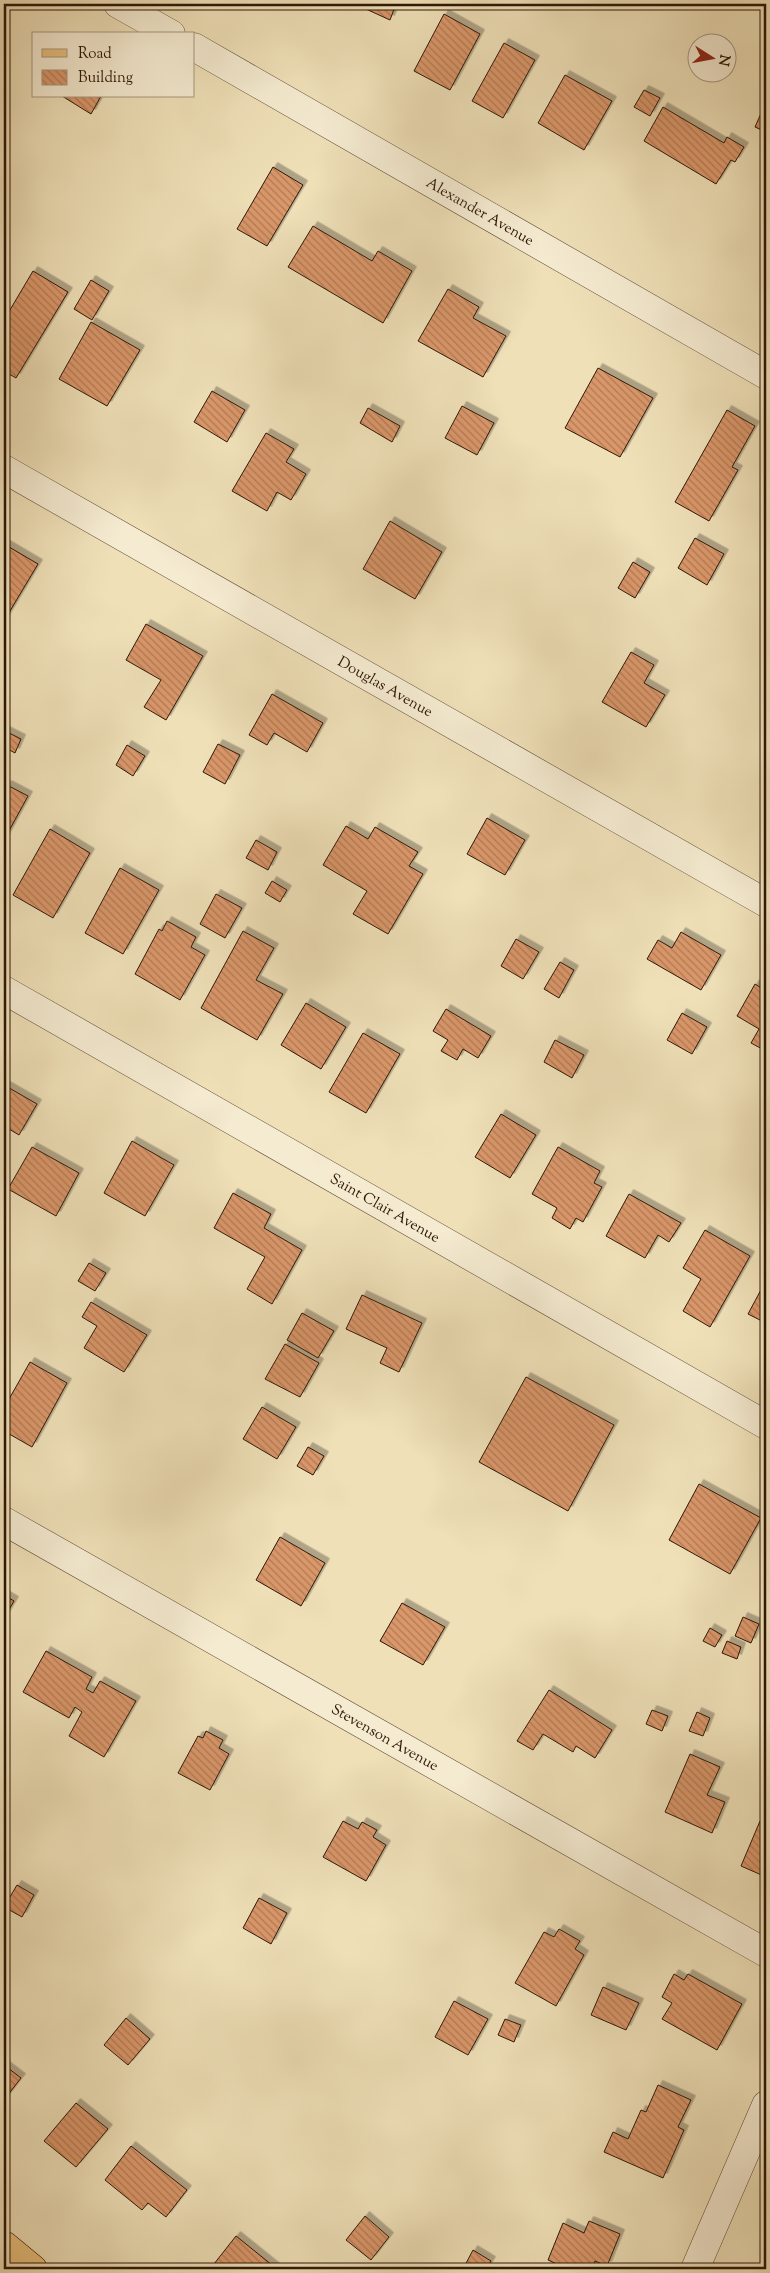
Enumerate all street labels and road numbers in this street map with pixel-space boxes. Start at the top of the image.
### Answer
street label: Alexander Avenue [422,173,537,252]
street label: Douglas Avenue [333,652,436,723]
street label: Saint Clair Avenue [326,1169,443,1249]
street label: Stevenson Avenue [327,1699,442,1777]

